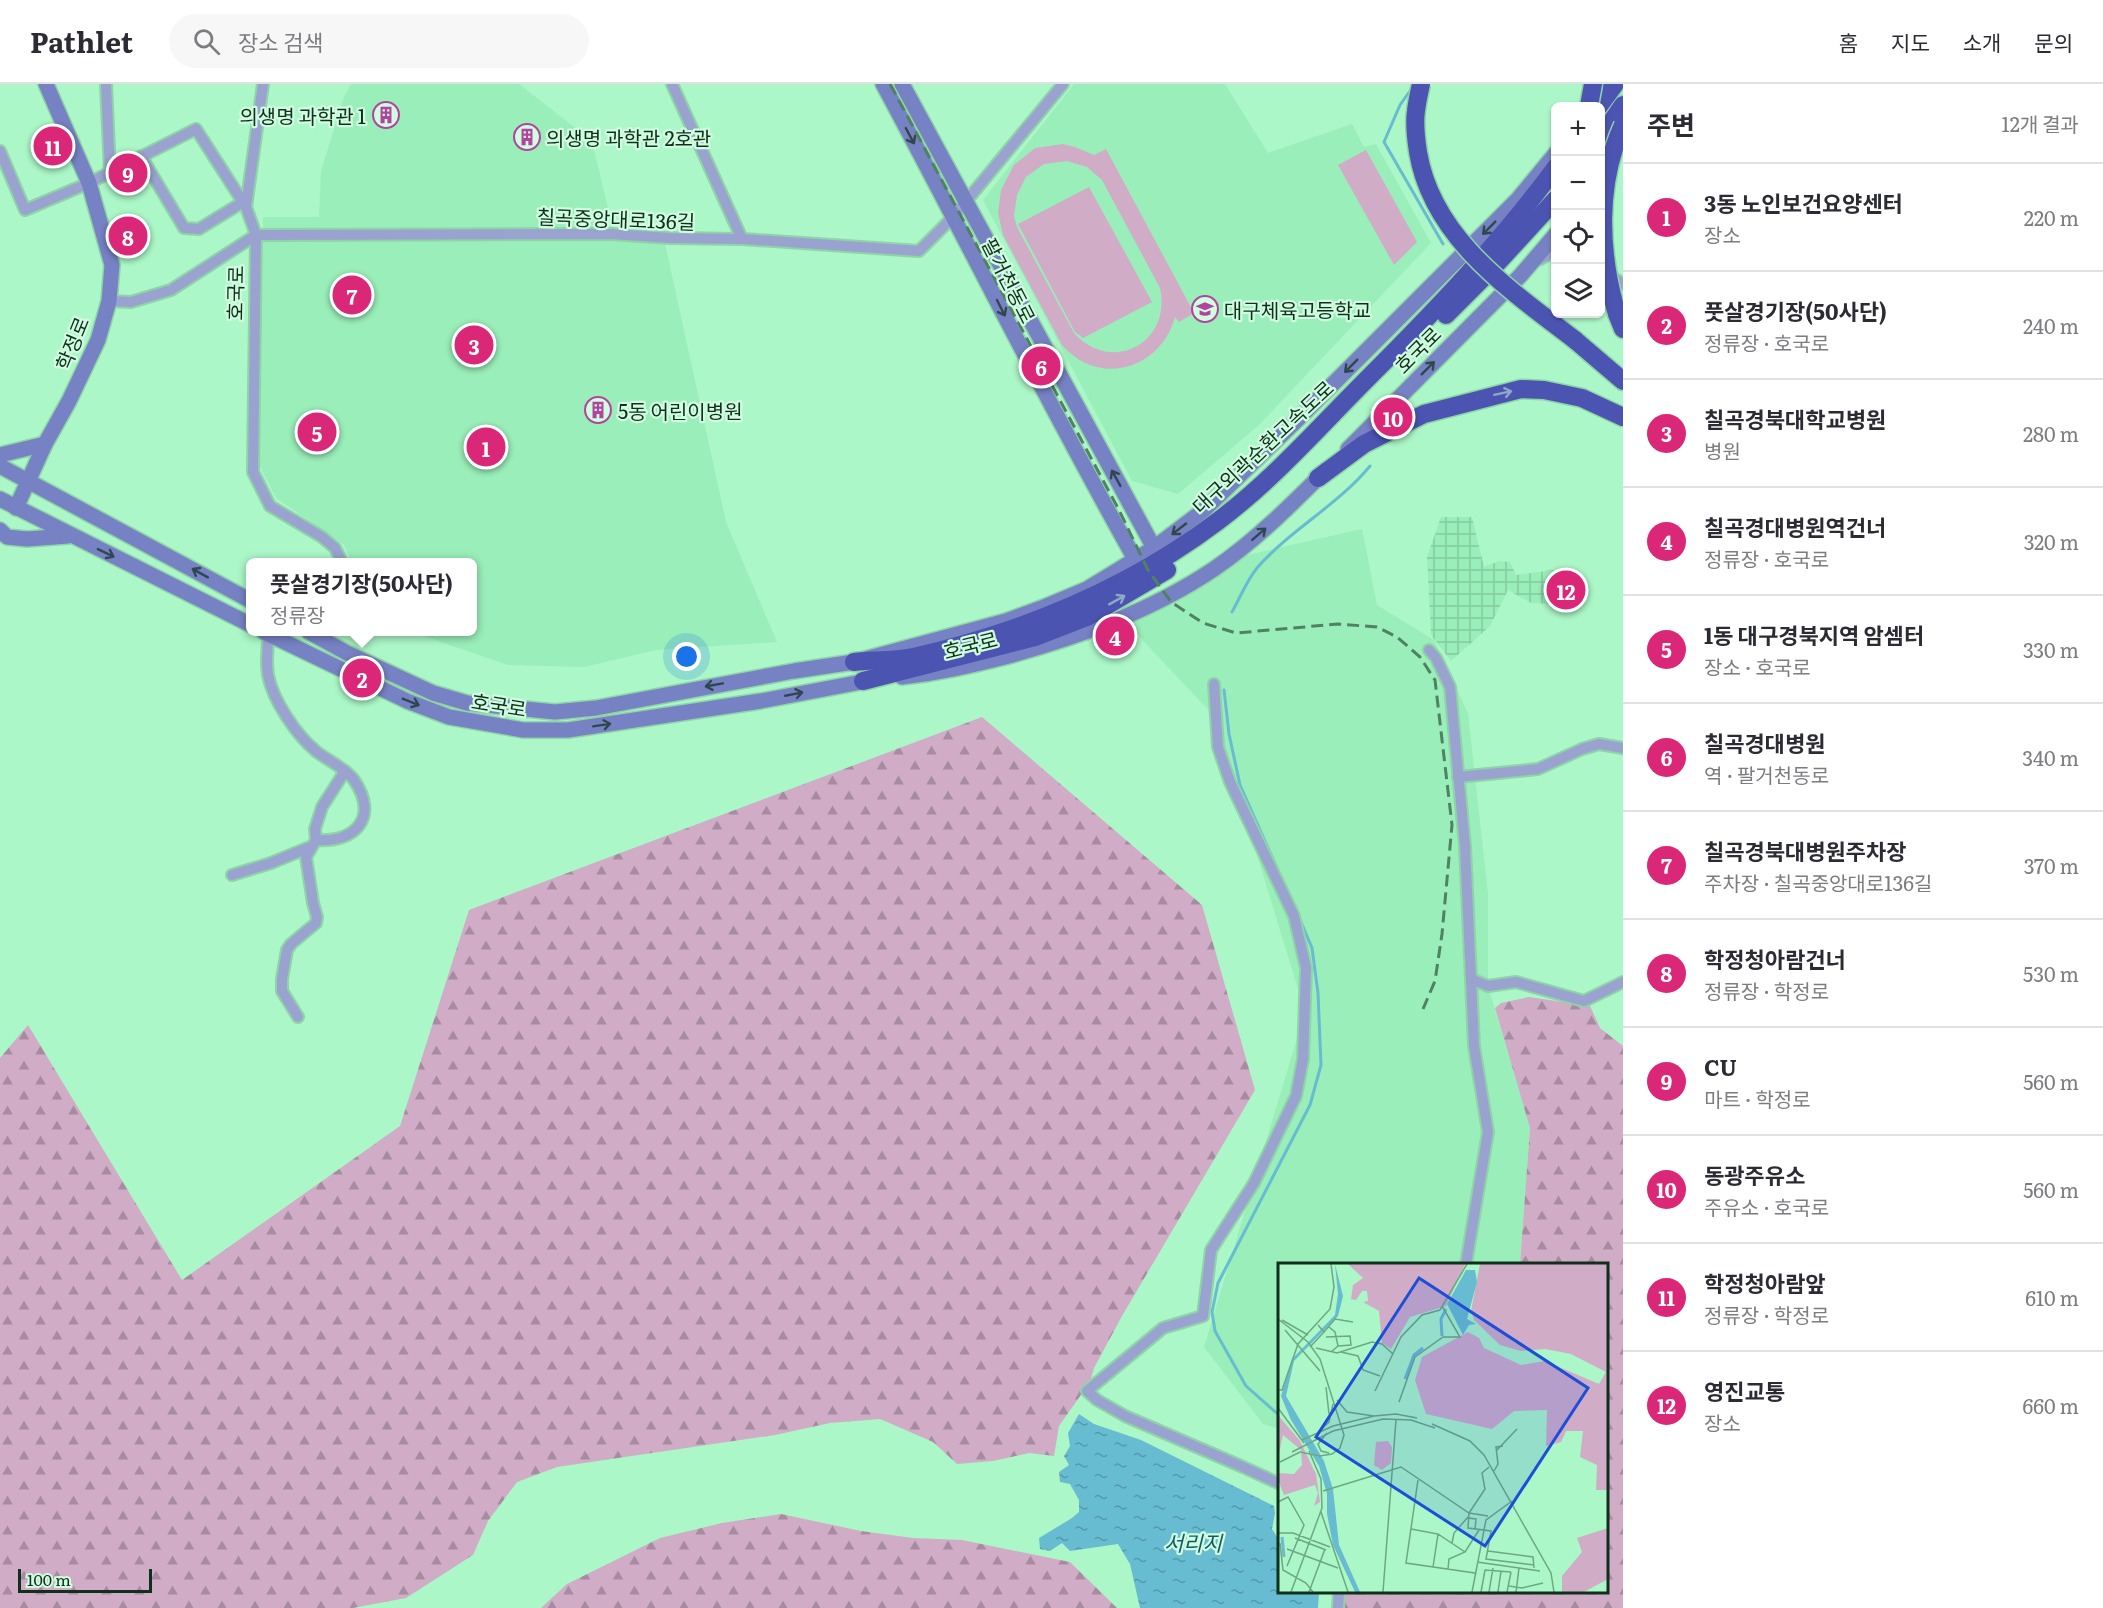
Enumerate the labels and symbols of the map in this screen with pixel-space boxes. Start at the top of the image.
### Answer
place label: 의생명 과학관 1 [239,100,366,130]
building icon: 의생명 과학관 1 [371,100,401,130]
building icon: 의생명 과학관 2호관 [512,122,542,152]
place label: 의생명 과학관 2호관 [546,122,711,152]
pin: 11 [34,124,72,168]
one-way arrow [905,126,916,144]
pin: 9 [108,150,148,196]
street label: 칠곡중앙대로136길 [536,200,696,236]
pin: 8 [108,214,148,258]
one-way arrow [1481,221,1496,236]
street label: 팔거천동로 [976,232,1044,328]
street label: 호국로 [219,265,249,321]
pin: 7 [332,272,372,318]
school or university icon: 대구체육고등학교 [1190,294,1220,324]
place label: 대구체육고등학교 [1224,294,1371,324]
one-way arrow [996,299,1007,317]
street label: 학정로 [47,312,95,374]
street label: 호국로 [1387,319,1447,379]
pin: 3 [454,322,494,368]
pin: 6 [1022,344,1060,388]
one-way arrow [1343,359,1358,373]
one-way arrow [1421,361,1436,375]
street label: 대구외곽순환고속도로 [1184,372,1340,520]
one-way arrow [1492,387,1512,398]
pin: 10 [1374,394,1412,440]
building icon: 5동 어린이병원 [583,395,613,425]
place label: 5동 어린이병원 [618,395,743,425]
pin: 5 [298,410,336,454]
pin: 1 [466,424,506,470]
one-way arrow [1110,470,1122,487]
one-way arrow [1172,523,1188,536]
one-way arrow [1251,527,1266,541]
one-way arrow [97,547,114,559]
one-way arrow [191,567,209,578]
pin: 12 [1546,568,1586,612]
one-way arrow [1108,594,1126,605]
pin: 4 [1096,614,1134,658]
street label: 호국로 [940,623,1000,665]
your location [672,642,701,671]
pin: 2 [342,656,382,700]
one-way arrow [704,680,724,691]
street label: 호국로 [469,685,529,723]
one-way arrow [784,688,803,699]
one-way arrow [401,698,420,709]
one-way arrow [591,719,611,730]
inset map [1278,1263,1608,1593]
water label: 서리지 [1164,1526,1224,1557]
scale bar [18,1566,152,1594]

